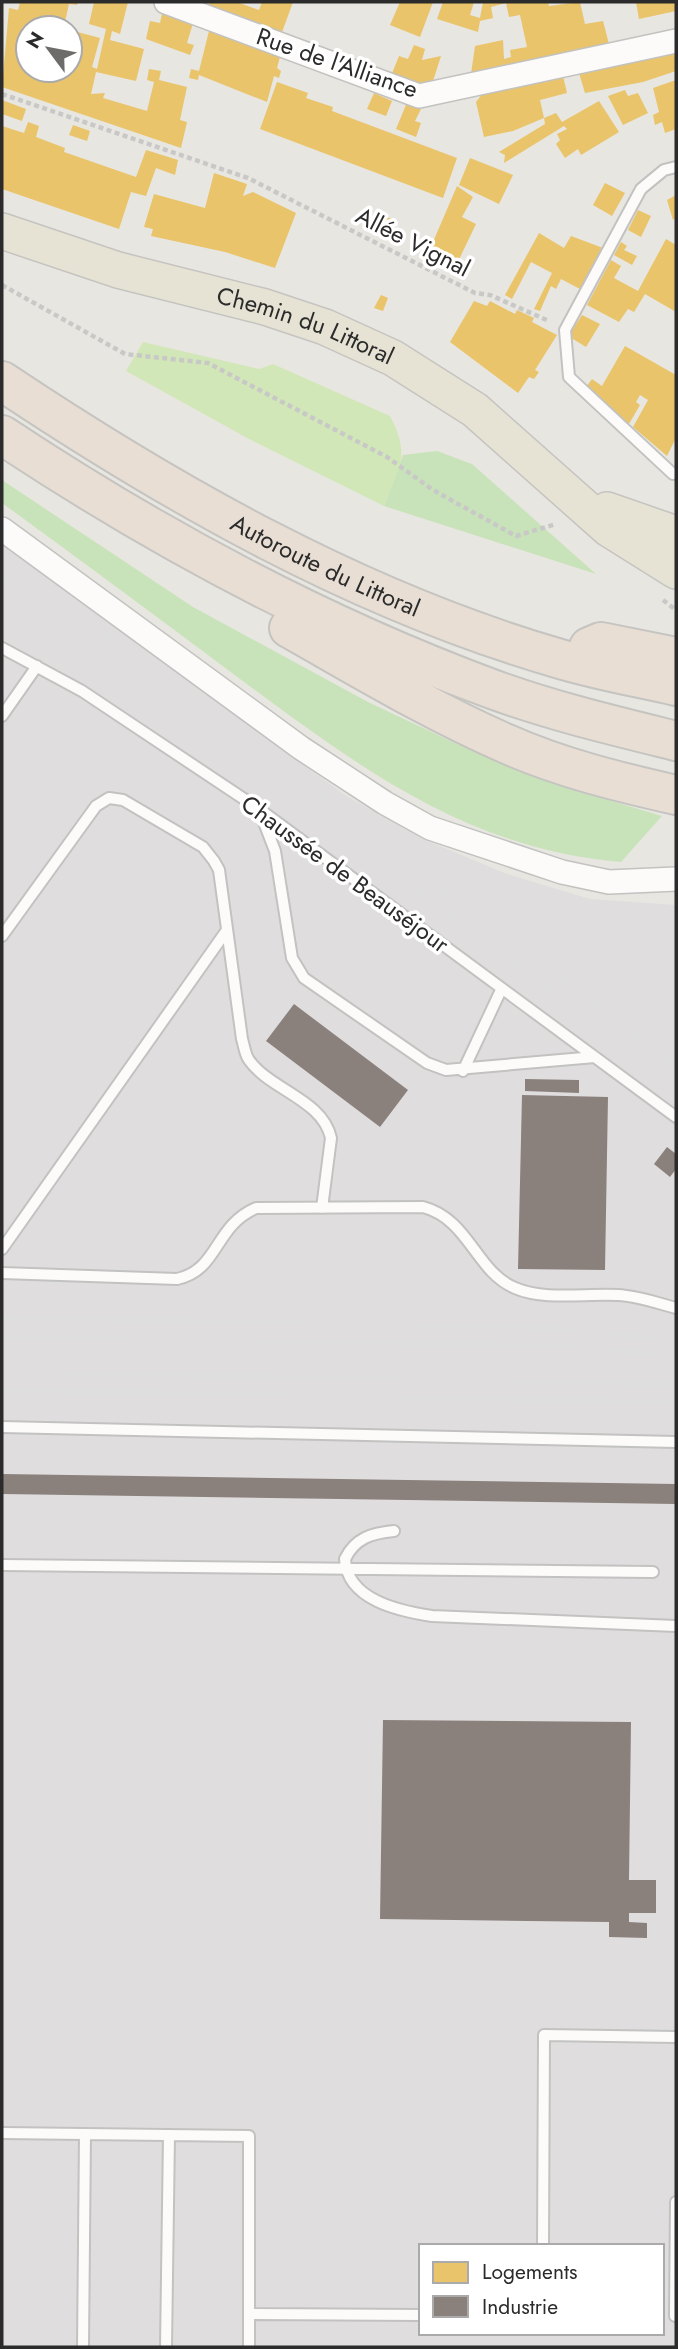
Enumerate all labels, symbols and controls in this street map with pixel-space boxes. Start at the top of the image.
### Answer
north arrow [14,14,84,84]
street label: Rue de l'Alliance [252,19,423,107]
text: N [20,27,50,54]
street label: Allée Vignal [350,198,477,285]
street label: Chemin du Littoral [213,278,400,373]
street label: Autoroute du Littoral [224,505,426,625]
street label: Chaussée de Beauséjour [234,786,457,962]
legend [419,2244,664,2335]
text: Logements [482,2257,577,2287]
text: Industrie [482,2292,558,2322]

